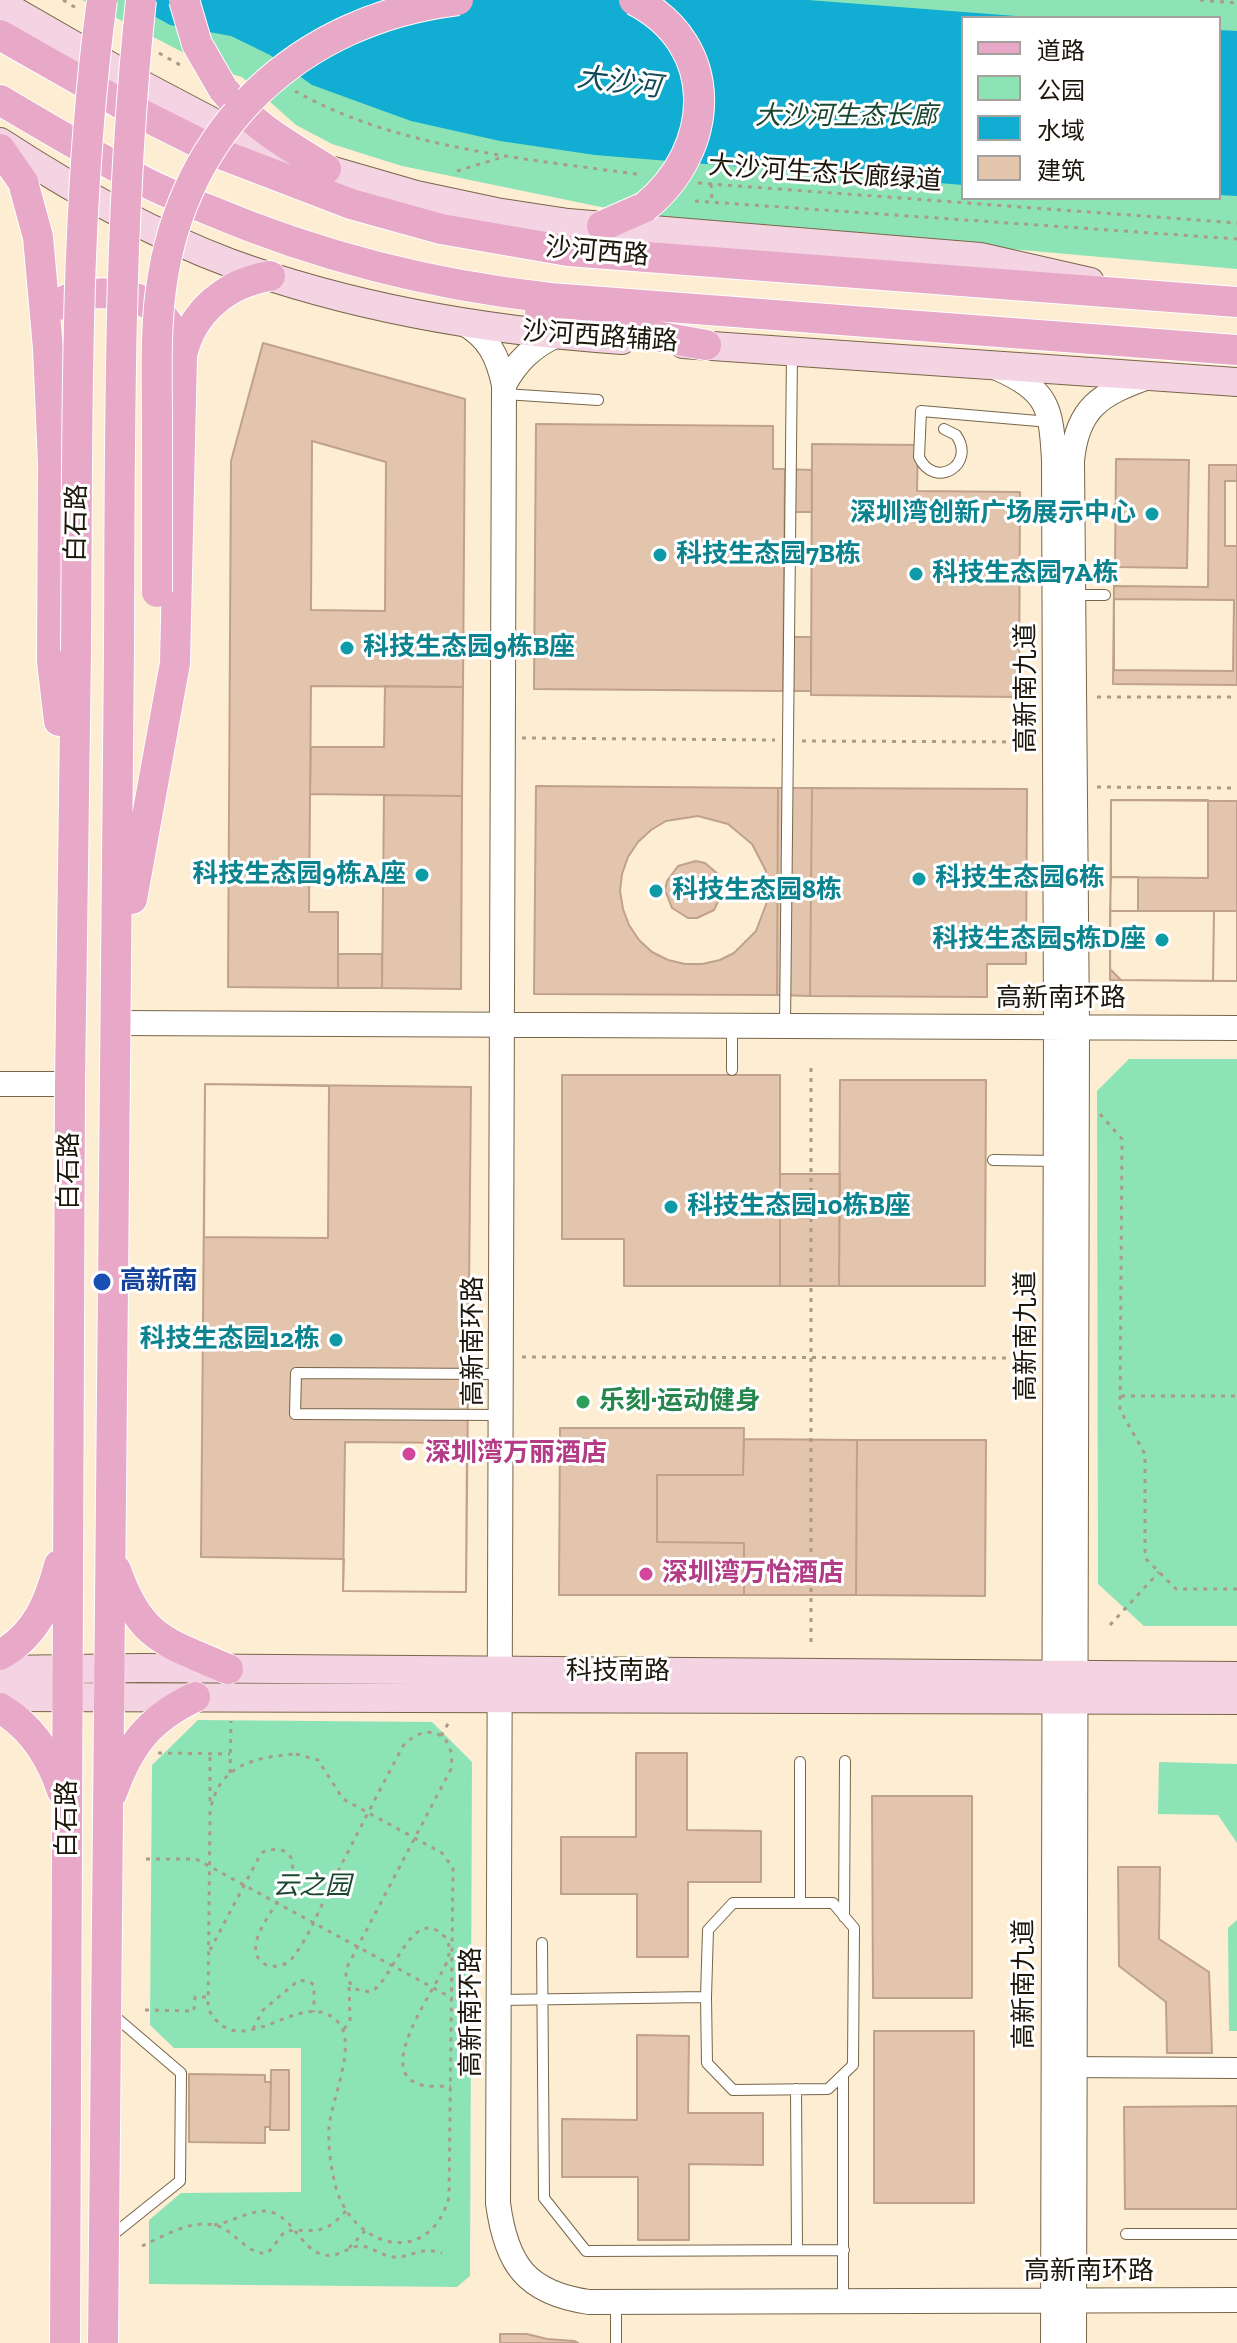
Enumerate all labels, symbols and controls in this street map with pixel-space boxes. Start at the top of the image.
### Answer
legend [961,16,1221,200]
text: 道路 [1037,36,1085,65]
water label: 大沙河 [575,61,663,105]
text: 公园 [1037,76,1085,105]
park label: 大沙河生态长廊 [755,101,937,133]
text: 水域 [1037,116,1085,145]
street label: 大沙河生态长廊绿道 [707,150,943,198]
text: 建筑 [1037,156,1085,185]
street label: 沙河西路 [544,232,650,272]
street label: 沙河西路辅路 [521,316,679,358]
street label: 白石路 [61,484,93,562]
place label: 深圳湾创新广场展示中心 [850,498,1136,530]
marker: 深圳湾创新广场展示中心 [1143,505,1161,523]
place label: 科技生态园7B栋 [676,539,861,571]
marker: 科技生态园7B栋 [651,546,669,564]
place label: 科技生态园7A栋 [932,558,1119,590]
marker: 科技生态园7A栋 [907,565,925,583]
street label: 高新南九道 [1011,623,1043,753]
place label: 科技生态园9栋B座 [363,632,575,664]
marker: 科技生态园9栋B座 [338,639,356,657]
place label: 科技生态园9栋A座 [192,859,406,891]
place label: 科技生态园6栋 [935,863,1105,895]
marker: 科技生态园9栋A座 [413,866,431,884]
marker: 科技生态园6栋 [910,870,928,888]
place label: 科技生态园8栋 [672,875,842,907]
marker: 科技生态园8栋 [647,882,665,900]
place label: 科技生态园5栋D座 [932,924,1146,956]
marker: 科技生态园5栋D座 [1153,931,1171,949]
street label: 高新南环路 [996,983,1126,1015]
street label: 白石路 [54,1132,86,1210]
place label: 科技生态园10栋B座 [687,1191,911,1223]
marker: 科技生态园10栋B座 [662,1198,680,1216]
place label: 高新南 [120,1266,198,1298]
marker: 高新南 [91,1271,113,1293]
street label: 高新南九道 [1011,1271,1043,1401]
street label: 高新南环路 [458,1276,490,1406]
place label: 科技生态园12栋 [140,1324,320,1356]
marker: 科技生态园12栋 [327,1331,345,1349]
place label: 乐刻·运动健身 [599,1386,761,1418]
marker: 乐刻·运动健身 [574,1393,592,1411]
place label: 深圳湾万丽酒店 [425,1438,607,1470]
marker: 深圳湾万丽酒店 [400,1445,418,1463]
place label: 深圳湾万怡酒店 [662,1558,844,1590]
marker: 深圳湾万怡酒店 [637,1565,655,1583]
street label: 科技南路 [566,1656,670,1688]
street label: 白石路 [52,1780,84,1858]
park label: 云之园 [273,1871,351,1903]
street label: 高新南九道 [1009,1919,1041,2049]
street label: 高新南环路 [456,1947,488,2077]
street label: 高新南环路 [1024,2256,1154,2288]

